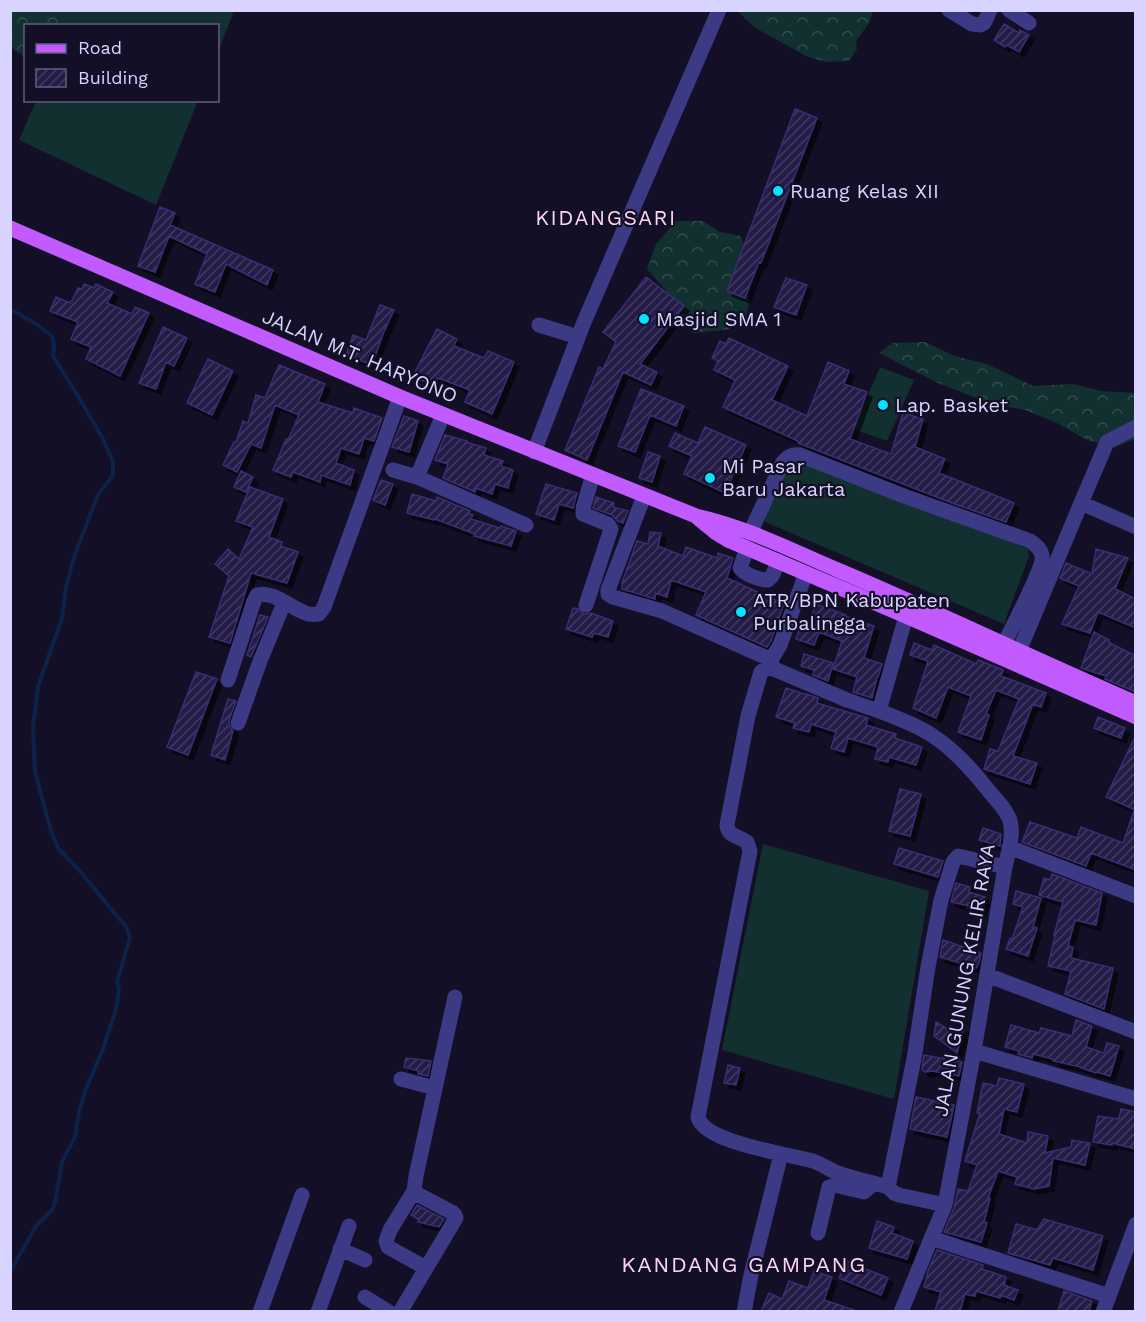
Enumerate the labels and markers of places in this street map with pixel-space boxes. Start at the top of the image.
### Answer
place label: Ruang Kelas XII [790,179,939,203]
marker: Ruang Kelas XII [771,184,785,198]
place label: Masjid SMA 1 [656,307,781,331]
marker: Masjid SMA 1 [637,312,651,326]
place label: Lap. Basket [895,393,1009,417]
marker: Lap. Basket [876,398,890,412]
place label: Mi Pasar Baru Jakarta [722,454,845,501]
marker: Mi Pasar Baru Jakarta [703,471,717,485]
place label: ATR/BPN Kabupaten Purbalingga [753,588,950,635]
marker: ATR/BPN Kabupaten Purbalingga [734,605,748,619]

